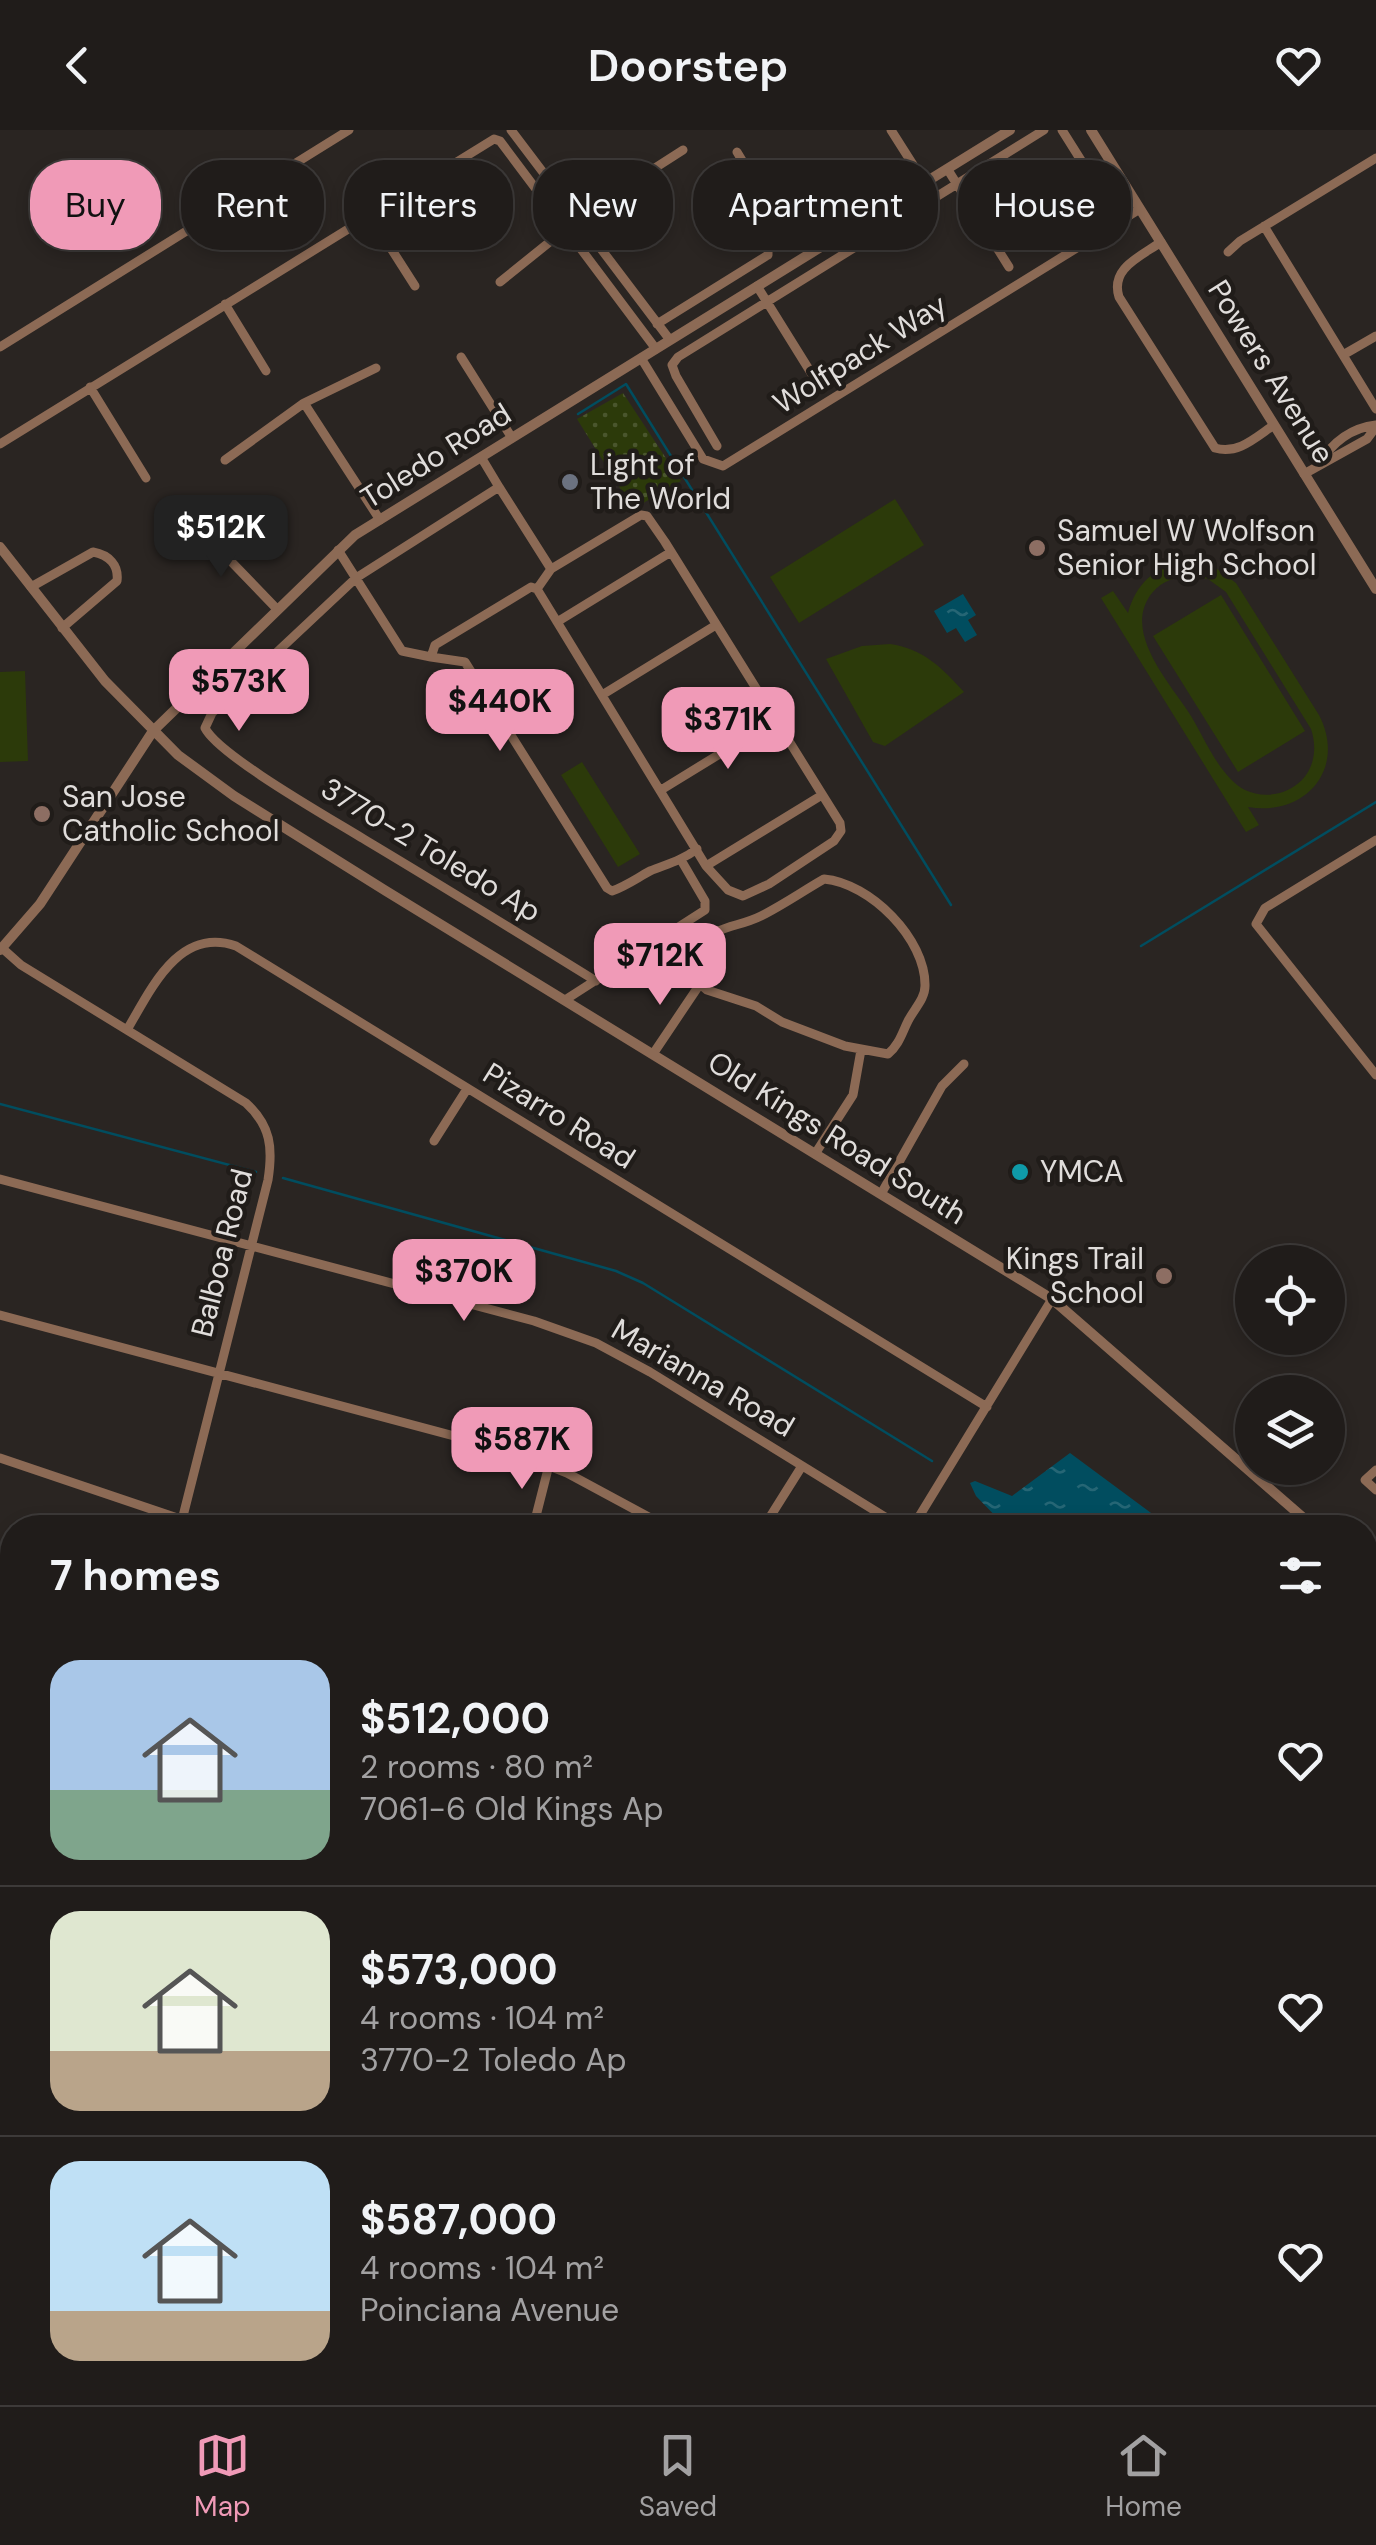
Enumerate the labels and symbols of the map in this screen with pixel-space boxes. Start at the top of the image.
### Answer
street label: Powers Avenue [1199,273,1343,471]
street label: Wolfpack Way [766,284,954,422]
street label: Toledo Road [353,394,518,517]
place label: Light of The World [590,445,731,518]
marker: Light of The World [559,471,581,493]
pin: $512K [151,495,291,580]
place label: Samuel W Wolfson Senior High School [1057,511,1316,584]
marker: Samuel W Wolfson Senior High School [1026,537,1048,559]
pin: $573K [169,649,309,734]
pin: $440K [430,669,570,754]
pin: $371K [658,687,798,772]
street label: 3770-2 Toledo Ap [314,769,548,931]
place label: San Jose Catholic School [62,777,279,850]
marker: San Jose Catholic School [31,803,53,825]
pin: $712K [590,923,730,1008]
street label: Old Kings Road South [701,1042,974,1233]
street label: Pizarro Road [476,1053,642,1178]
place label: YMCA [1040,1152,1124,1191]
marker: YMCA [1009,1161,1031,1183]
street label: Balboa Road [182,1165,261,1341]
pin: $370K [394,1239,534,1324]
place label: Kings Trail School [1006,1239,1144,1312]
marker: Kings Trail School [1153,1265,1175,1287]
street label: Marianna Road [605,1309,802,1446]
pin: $587K [452,1407,592,1492]

